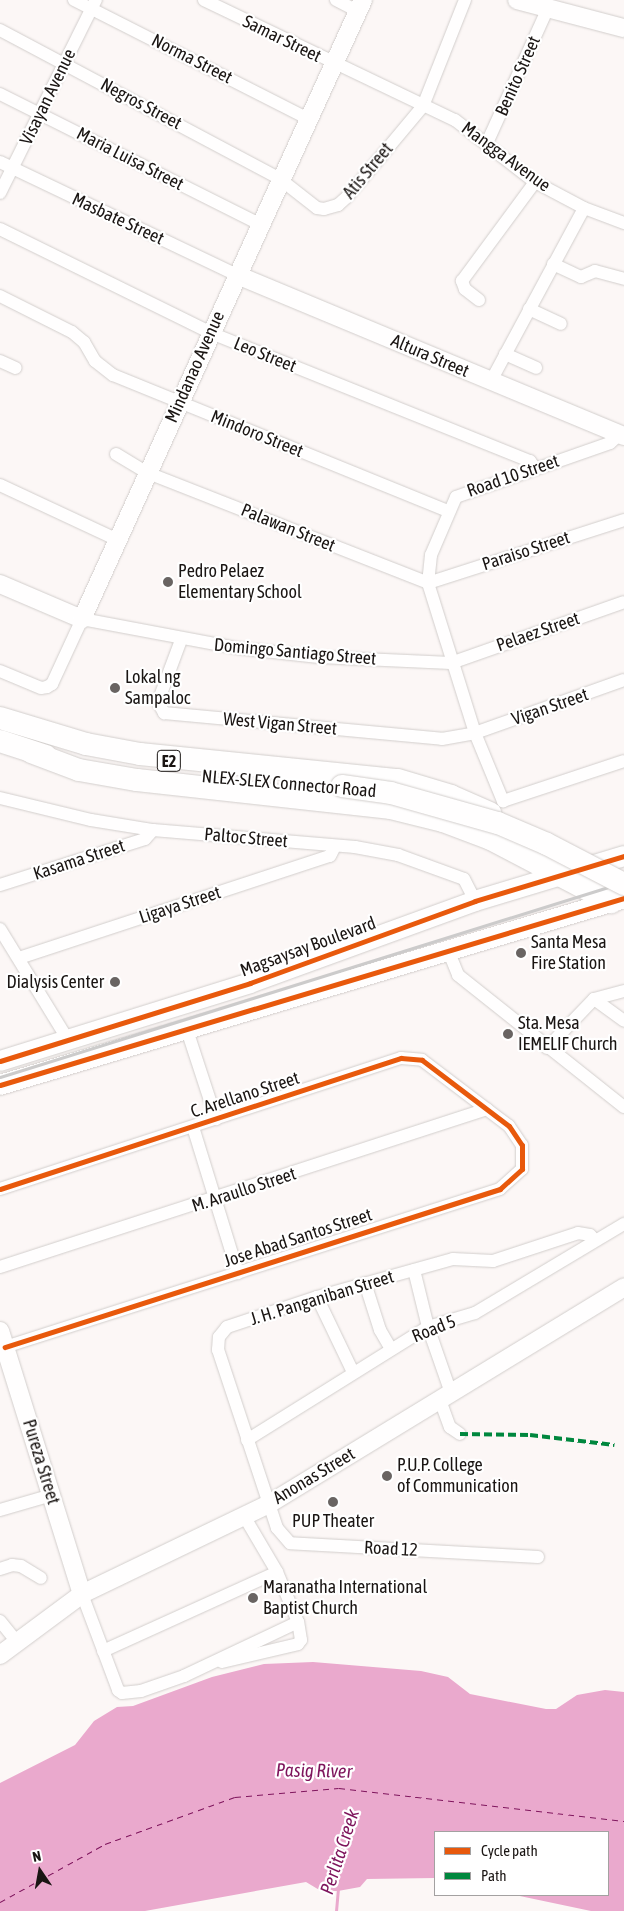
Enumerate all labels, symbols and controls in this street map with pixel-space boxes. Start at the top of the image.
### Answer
street label: Samar Street [239,11,325,67]
street label: Norma Street [148,29,236,89]
street label: Benito Street [491,33,545,119]
street label: Visayan Avenue [15,45,81,149]
street label: Negros Street [97,74,185,134]
street label: Mangga Avenue [457,118,555,196]
street label: Maria Luisa Street [73,123,187,195]
street label: Atis Street [338,139,398,203]
street label: Masbate Street [69,188,167,250]
street label: Mindanao Avenue [161,308,229,426]
street label: Altura Street [388,330,472,382]
street label: Leo Street [231,333,299,377]
street label: Mindoro Street [208,406,306,462]
street label: Road 10 Street [464,450,562,502]
street label: Palawan Street [238,499,338,557]
street label: Paraiso Street [479,527,573,575]
place label: Pedro Pelaez Elementary School [178,561,302,604]
marker: Pedro Pelaez Elementary School [162,576,174,588]
street label: Pelaez Street [494,608,582,656]
street label: Domingo Santiago Street [213,634,377,670]
place label: Lokal ng Sampaloc [125,667,191,710]
marker: Lokal ng Sampaloc [109,682,121,694]
street label: Vigan Street [509,684,591,730]
street label: West Vigan Street [222,708,338,740]
road number: E2 [156,748,182,774]
street label: NLEX-SLEX Connector Road [201,766,377,802]
street label: Paltoc Street [203,824,289,852]
street label: Kasama Street [31,835,127,885]
street label: Ligaya Street [137,882,223,928]
street label: Magsaysay Boulevard [237,912,379,982]
place label: Santa Mesa Fire Station [531,932,607,974]
marker: Santa Mesa Fire Station [515,947,527,959]
place label: Dialysis Center [7,971,104,993]
marker: Dialysis Center [108,975,122,989]
place label: Sta. Mesa IEMELIF Church [518,1013,617,1056]
marker: Sta. Mesa IEMELIF Church [502,1028,514,1040]
street label: C. Arellano Street [188,1067,302,1123]
street label: M. Araullo Street [189,1163,299,1217]
street label: Jose Abad Santos Street [221,1204,375,1272]
street label: J. H. Panganiban Street [248,1266,396,1330]
street label: Road 5 [409,1311,459,1347]
street label: Pureza Street [18,1417,64,1507]
street label: Anonas Street [269,1443,359,1509]
place label: P.U.P. College of Communication [397,1455,518,1498]
marker: P.U.P. College of Communication [381,1470,393,1482]
marker: PUP Theater [327,1496,339,1508]
place label: PUP Theater [292,1510,374,1532]
street label: Road 12 [364,1537,418,1561]
place label: Maranatha International Baptist Church [263,1577,427,1620]
marker: Maranatha International Baptist Church [247,1592,259,1604]
water label: Pasig River [276,1759,352,1783]
water label: Perlita Creek [316,1806,364,1898]
legend [434,1831,609,1896]
text: Cycle path [481,1842,538,1859]
north arrow [15,1846,65,1896]
text: N [31,1848,43,1865]
text: Path [481,1867,507,1884]

